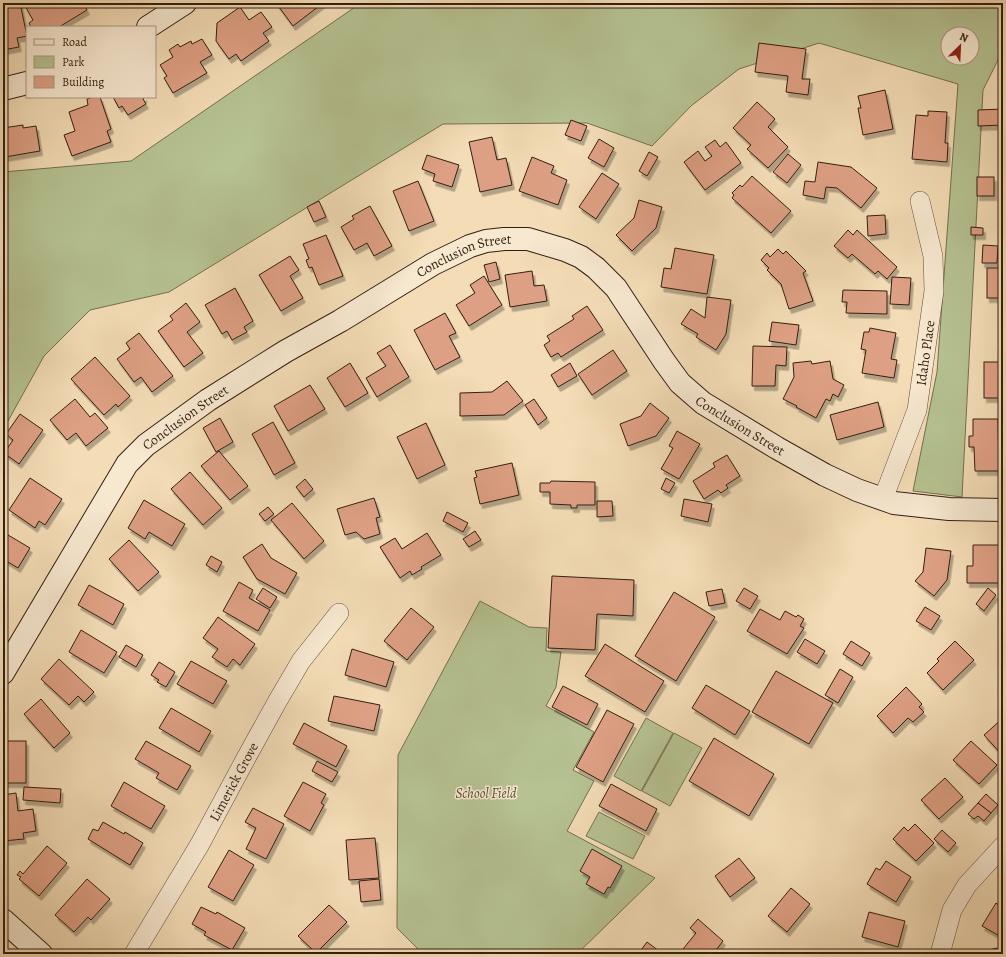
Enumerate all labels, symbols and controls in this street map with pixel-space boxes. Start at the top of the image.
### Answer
legend [26,26,156,98]
north arrow [940,26,980,66]
text: N [957,29,971,46]
text: Road [62,34,88,50]
text: Park [62,54,85,70]
text: Building [62,74,104,90]
street label: Conclusion Street [412,229,512,282]
street label: Idaho Place [911,319,939,387]
street label: Conclusion Street [138,380,232,454]
street label: Conclusion Street [691,391,789,460]
street label: Limerick Grove [204,739,263,825]
park label: School Field [455,784,517,803]

